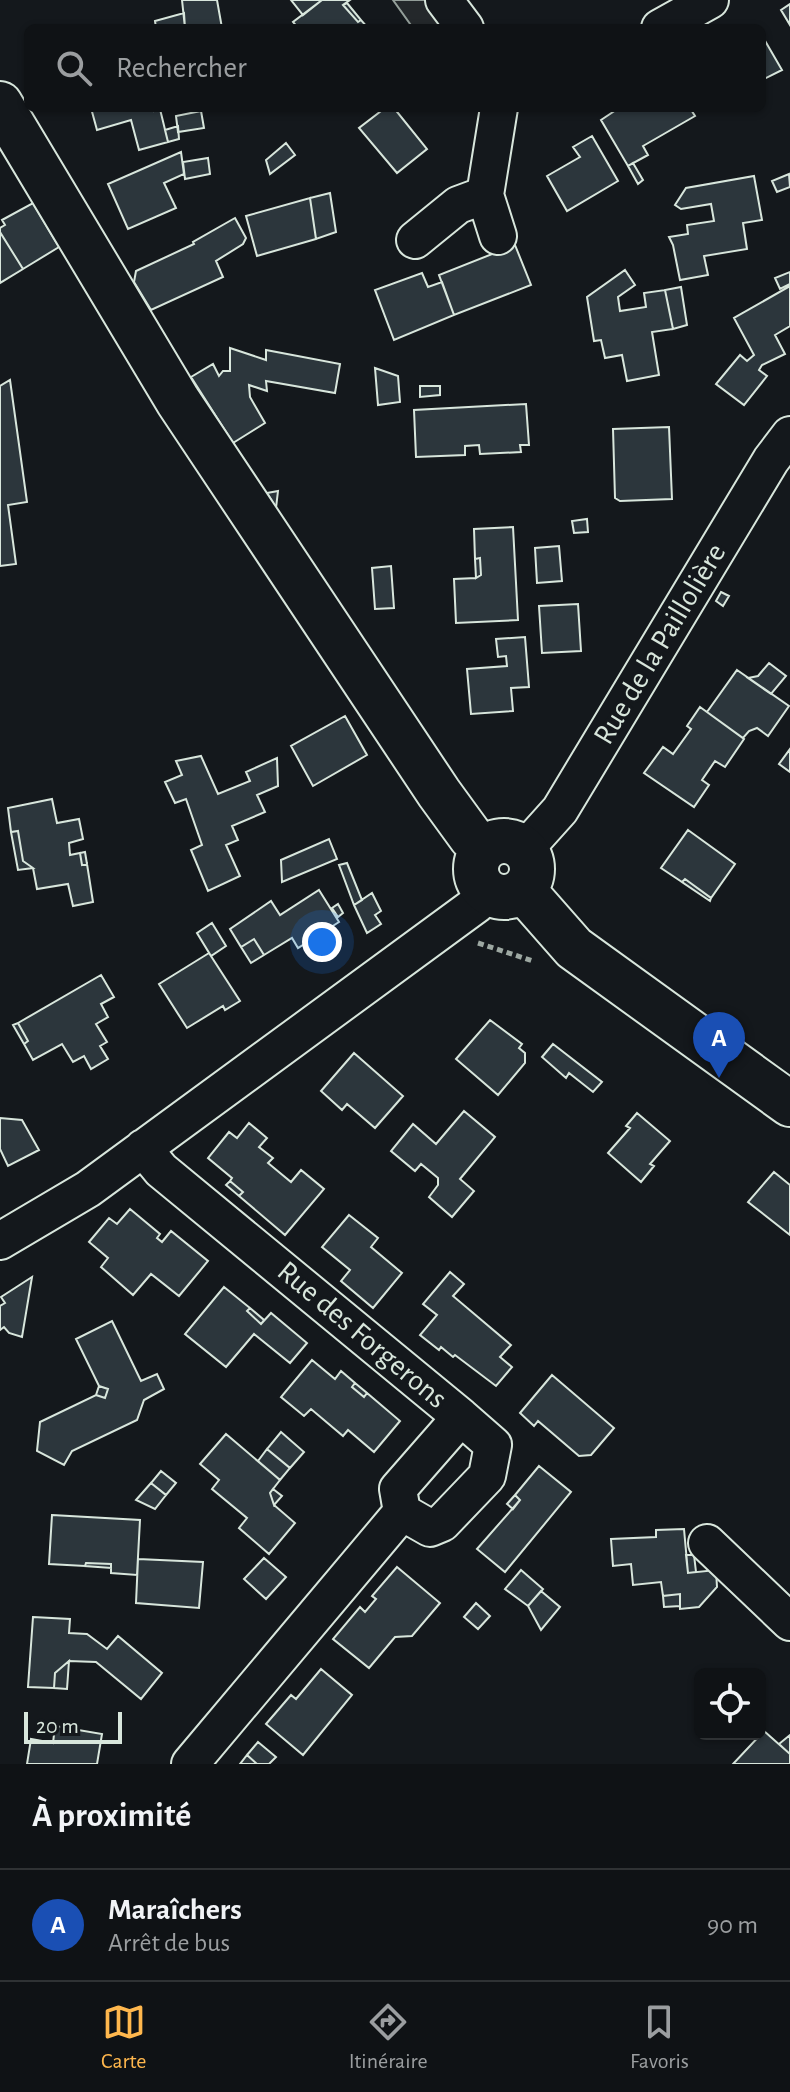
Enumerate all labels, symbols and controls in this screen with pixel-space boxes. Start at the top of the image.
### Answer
search box [24,24,766,112]
icon: search [52,46,96,90]
text: Rechercher [116,53,247,83]
street label: Rue de la Paillolière [588,539,732,749]
your location [302,922,342,962]
pin: A [693,1012,745,1078]
street label: Rue des Forgerons [272,1256,452,1414]
map controls [694,1668,766,1740]
button: locate [694,1668,766,1740]
scale bar [24,1708,122,1744]
text: 20 m [36,1715,79,1737]
text: À proximité [32,1799,191,1833]
text: Maraîchers [108,1895,242,1925]
text: A [50,1912,66,1938]
text: 90 m [707,1912,758,1938]
text: Arrêt de bus [108,1930,230,1956]
tab: Carte [101,2000,146,2074]
tab: Itinéraire [349,2000,428,2074]
tab: Favoris [630,2000,689,2074]

